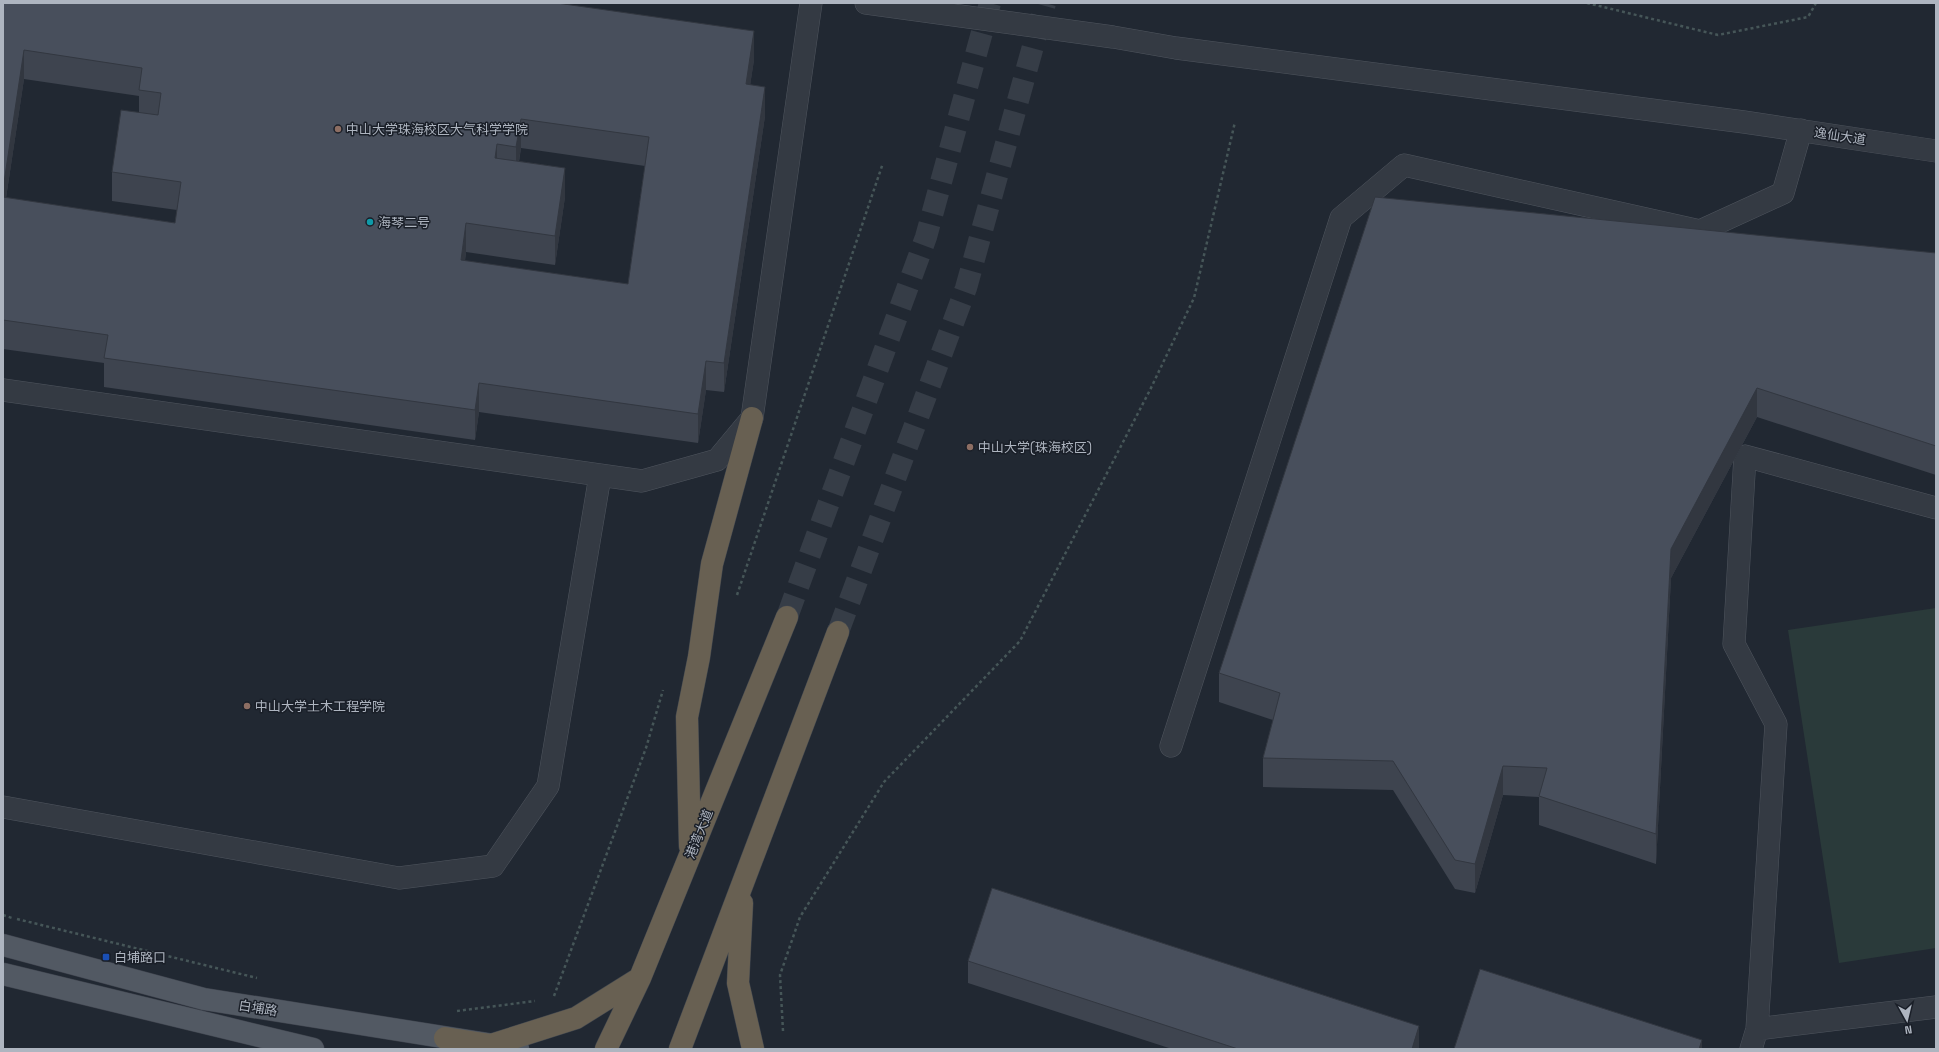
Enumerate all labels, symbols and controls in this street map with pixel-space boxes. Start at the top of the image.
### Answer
place label: 中山大学珠海校区大气科学学院 [346,121,528,138]
marker: 中山大学珠海校区大气科学学院 [333,124,343,134]
street label: 逸仙大道 [1813,124,1867,148]
place label: 海琴二号 [378,214,430,231]
marker: 海琴二号 [365,217,375,227]
place label: 中山大学(珠海校区) [978,439,1092,456]
marker: 中山大学(珠海校区) [965,442,975,452]
place label: 中山大学土木工程学院 [255,698,385,715]
marker: 中山大学土木工程学院 [242,701,252,711]
street label: 港湾大道 [681,807,717,861]
place label: 白埔路口 [114,949,166,966]
marker: 白埔路口 [101,952,111,962]
street label: 白埔路 [237,997,279,1019]
north arrow [1887,1000,1927,1040]
text: N [1904,1022,1913,1037]

